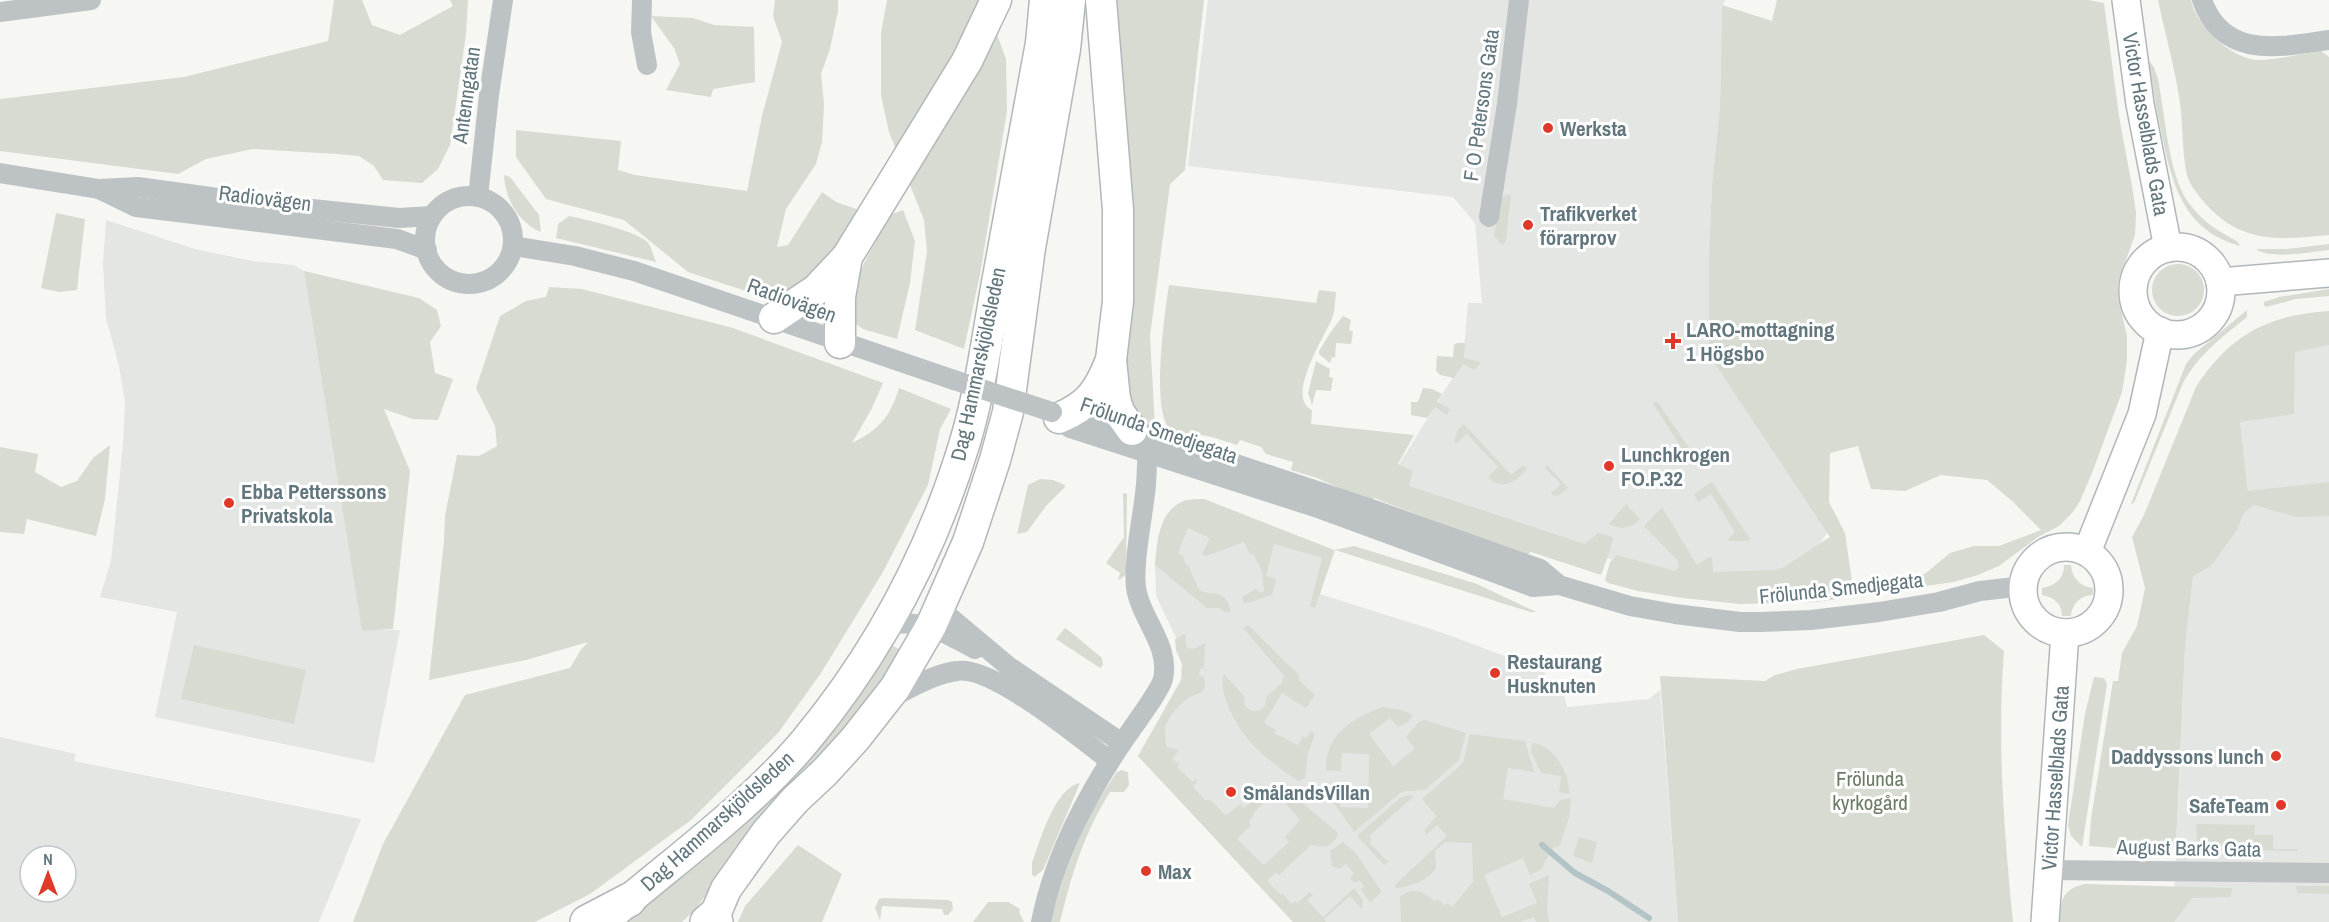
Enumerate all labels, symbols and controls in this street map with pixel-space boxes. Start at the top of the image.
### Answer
street label: F O Petersons Gata [1456,27,1506,183]
street label: Victor Hasselblads Gata [2116,30,2176,218]
street label: Antenngatan [445,45,487,146]
place label: Werksta [1560,114,1627,143]
marker: Werksta [1541,121,1555,135]
street label: Radiovägen [217,178,313,218]
place label: Trafikverket förarprov [1540,199,1637,252]
marker: Trafikverket förarprov [1521,218,1535,232]
street label: Dag Hammarskjöldsleden [943,265,1013,463]
street label: Radiovägen [743,270,841,330]
place label: LARO-mottagning 1 Högsbo [1686,315,1835,368]
marker: LARO-mottagning 1 Högsbo [1664,332,1682,350]
street label: Frölunda Smedjegata [1076,389,1242,471]
place label: Lunchkrogen FO.P.32 [1621,440,1730,493]
marker: Lunchkrogen FO.P.32 [1602,459,1616,473]
place label: Ebba Petterssons Privatskola [241,477,386,530]
marker: Ebba Petterssons Privatskola [222,496,236,510]
street label: Frölunda Smedjegata [1758,565,1925,611]
place label: Restaurang Husknuten [1507,647,1602,700]
marker: Restaurang Husknuten [1488,666,1502,680]
street label: Victor Hasselblads Gata [2034,684,2076,871]
place label: Daddyssons lunch [2111,742,2264,771]
street label: Dag Hammarskjöldsleden [634,744,800,898]
marker: Daddyssons lunch [2269,749,2283,763]
park label: Frölunda kyrkogård [1832,764,1908,817]
place label: SmålandsVillan [1243,778,1370,807]
marker: SmålandsVillan [1224,785,1238,799]
place label: SafeTeam [2189,791,2269,820]
marker: SafeTeam [2274,798,2288,812]
street label: August Barks Gata [2115,832,2262,864]
north arrow [18,844,78,904]
text: N [43,848,53,870]
place label: Max [1158,857,1192,886]
marker: Max [1139,864,1153,878]

